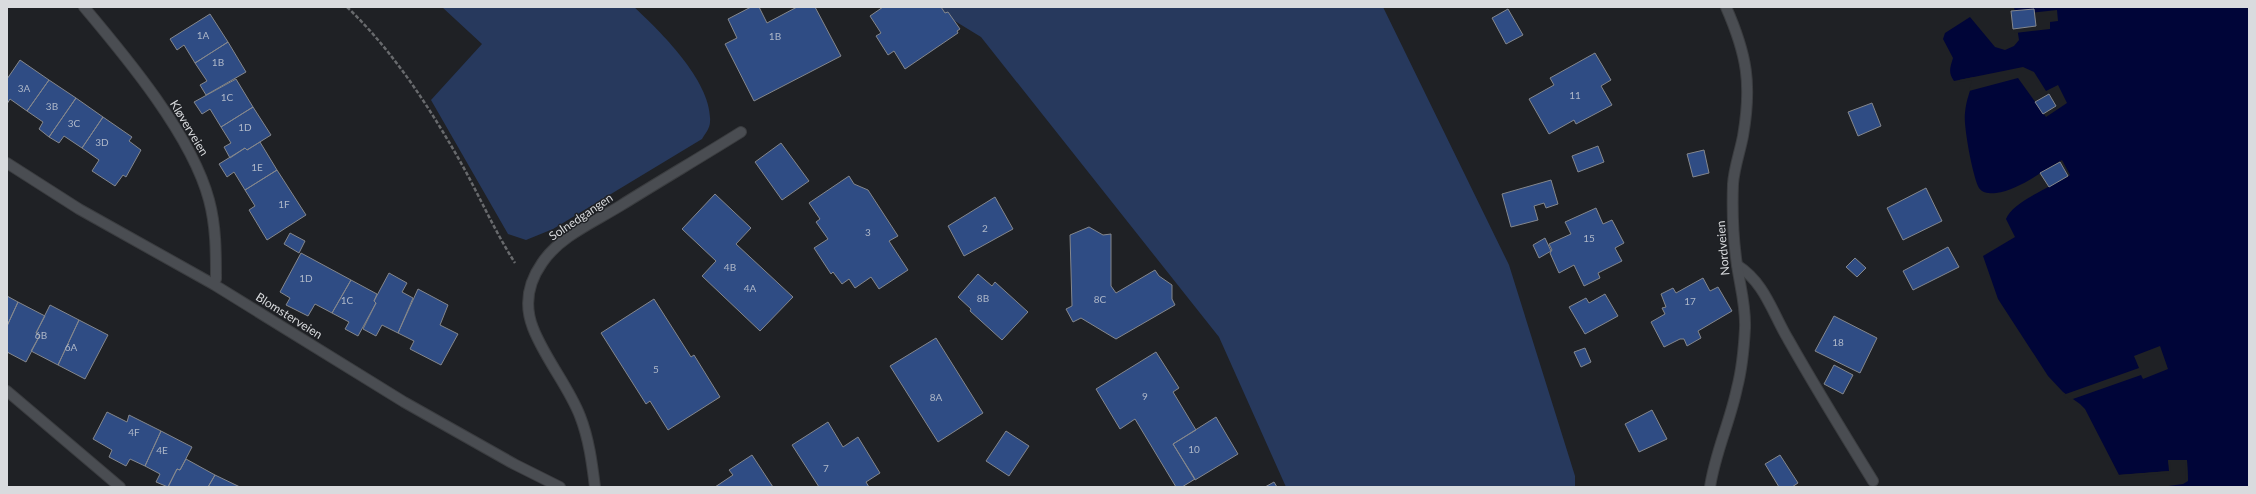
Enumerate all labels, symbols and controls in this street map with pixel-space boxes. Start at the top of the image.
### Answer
house number: 1A [197,29,210,41]
house number: 1B [769,30,781,42]
house number: 1B [212,56,224,68]
house number: 3A [18,82,31,94]
house number: 11 [1569,89,1581,101]
house number: 1C [221,91,234,103]
street label: Kløverveien [167,97,212,158]
house number: 3B [46,100,58,112]
house number: 3C [68,117,81,129]
house number: 1D [238,121,252,133]
house number: 3D [95,136,109,148]
house number: 1E [251,161,263,173]
street label: Solnedgangen [546,190,616,243]
house number: 1F [278,198,290,210]
street label: Nordveien [1713,220,1732,276]
house number: 2 [982,222,988,234]
house number: 3 [865,226,871,238]
house number: 15 [1583,232,1595,244]
house number: 4B [724,261,736,273]
house number: 1D [299,272,313,284]
house number: 4A [744,282,757,294]
street label: Blomsterveien [253,289,325,342]
house number: 8B [977,292,989,304]
house number: 8C [1094,293,1107,305]
house number: 1C [341,294,354,306]
house number: 17 [1684,295,1696,307]
house number: 6B [35,329,47,341]
house number: 18 [1832,336,1844,348]
house number: 6A [65,341,78,353]
house number: 5 [653,363,659,375]
house number: 9 [1142,390,1148,402]
house number: 8A [930,391,943,403]
house number: 4F [128,426,140,438]
house number: 10 [1188,443,1200,455]
house number: 4E [156,444,168,456]
house number: 7 [823,462,829,474]

